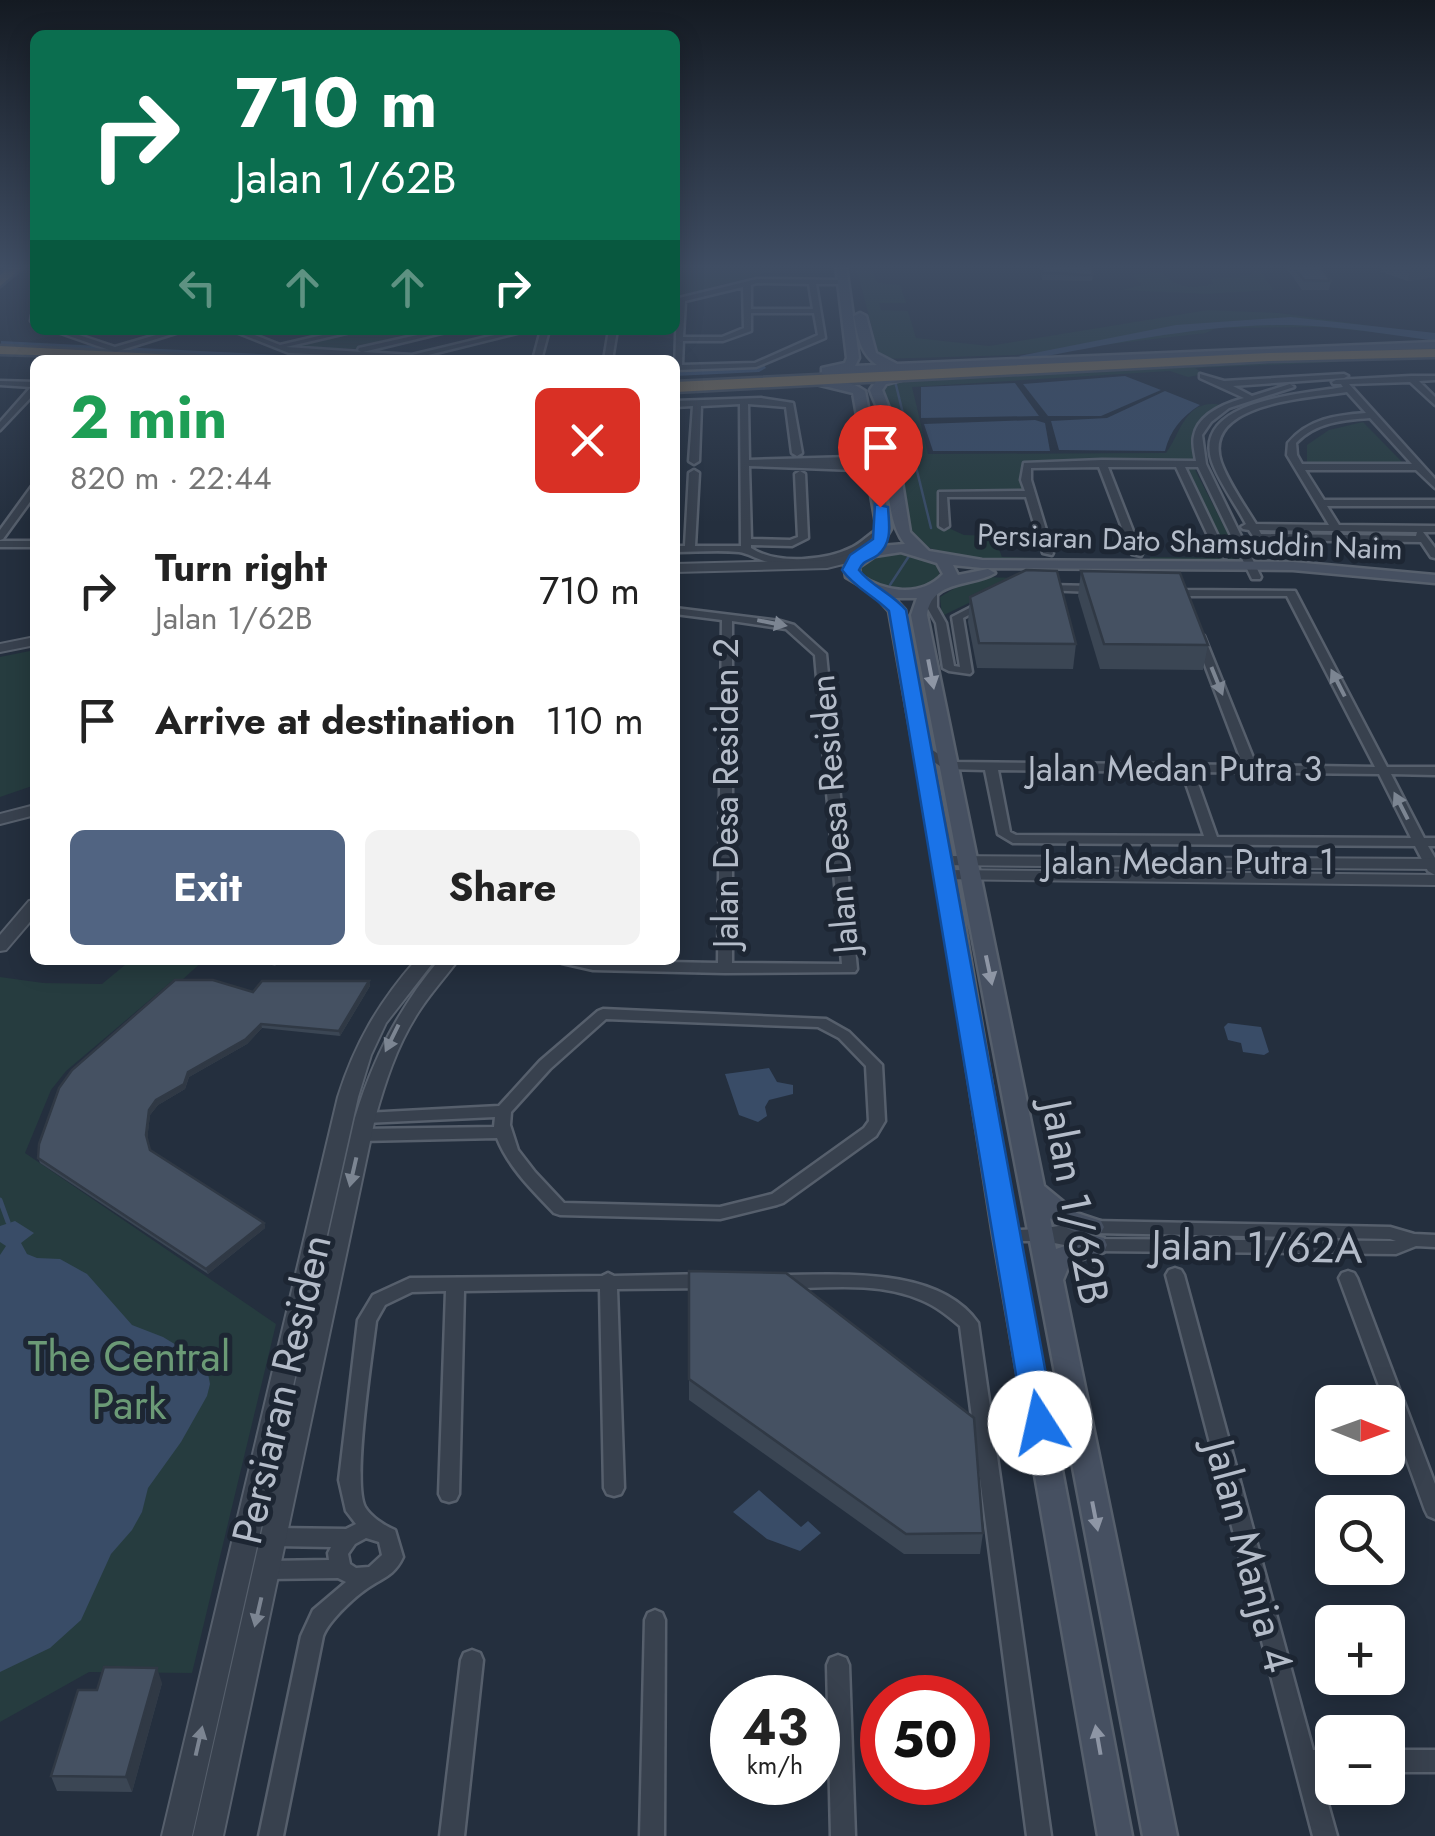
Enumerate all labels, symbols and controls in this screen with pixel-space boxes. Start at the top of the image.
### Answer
text: 710 m [235,52,438,153]
icon: right [70,70,200,200]
text: Jalan 1/62B [235,145,457,210]
icon: left [170,260,225,315]
icon: ahead [275,260,330,315]
icon: ahead [380,260,435,315]
icon: right [485,260,540,315]
text: 2 min [70,374,228,461]
button: close [535,388,640,493]
pin [838,405,923,508]
icon: arrive [853,420,908,475]
text: 820 m · 22:44 [70,455,272,501]
street label: Persiaran Dato Shamsuddin Naim [976,513,1404,570]
text: Turn right [155,540,327,595]
icon: right [70,563,125,618]
text: 710 m [539,563,640,618]
text: Jalan 1/62B [155,595,313,641]
one-way arrow [756,616,787,632]
street label: Jalan Desa Residen 2 [701,638,751,952]
one-way arrow [924,659,940,690]
one-way arrow [1209,666,1225,696]
one-way arrow [1330,669,1347,698]
street label: Jalan Desa Residen [797,673,871,959]
icon: arrive [70,693,125,748]
text: Arrive at destination [155,693,516,748]
text: 110 m [546,693,644,748]
street label: Jalan Medan Putra 3 [1024,744,1322,794]
one-way arrow [1393,791,1410,820]
button: Exit [70,830,345,945]
button: Share [365,830,640,945]
street label: Jalan Medan Putra 1 [1039,837,1335,887]
one-way arrow [982,955,997,986]
one-way arrow [383,1024,400,1053]
street label: Jalan 1/62B [1025,1090,1125,1309]
one-way arrow [345,1157,360,1188]
street label: Jalan 1/62A [1146,1214,1363,1279]
street label: Persiaran Residen [216,1228,347,1550]
park label: The Central Park [28,1326,230,1435]
position arrow [988,1371,1092,1475]
north arrow [1315,1385,1405,1475]
map controls [1315,1385,1405,1805]
street label: Jalan Manja 4 [1188,1428,1310,1679]
button: search [1315,1495,1405,1585]
one-way arrow [1088,1501,1103,1532]
one-way arrow [250,1597,265,1628]
button: + [1315,1605,1405,1695]
speed limit sign: 50 [860,1675,990,1805]
text: 43 [742,1691,808,1764]
button: − [1315,1715,1405,1805]
one-way arrow [1090,1724,1105,1755]
one-way arrow [192,1725,207,1756]
text: km/h [747,1747,803,1783]

